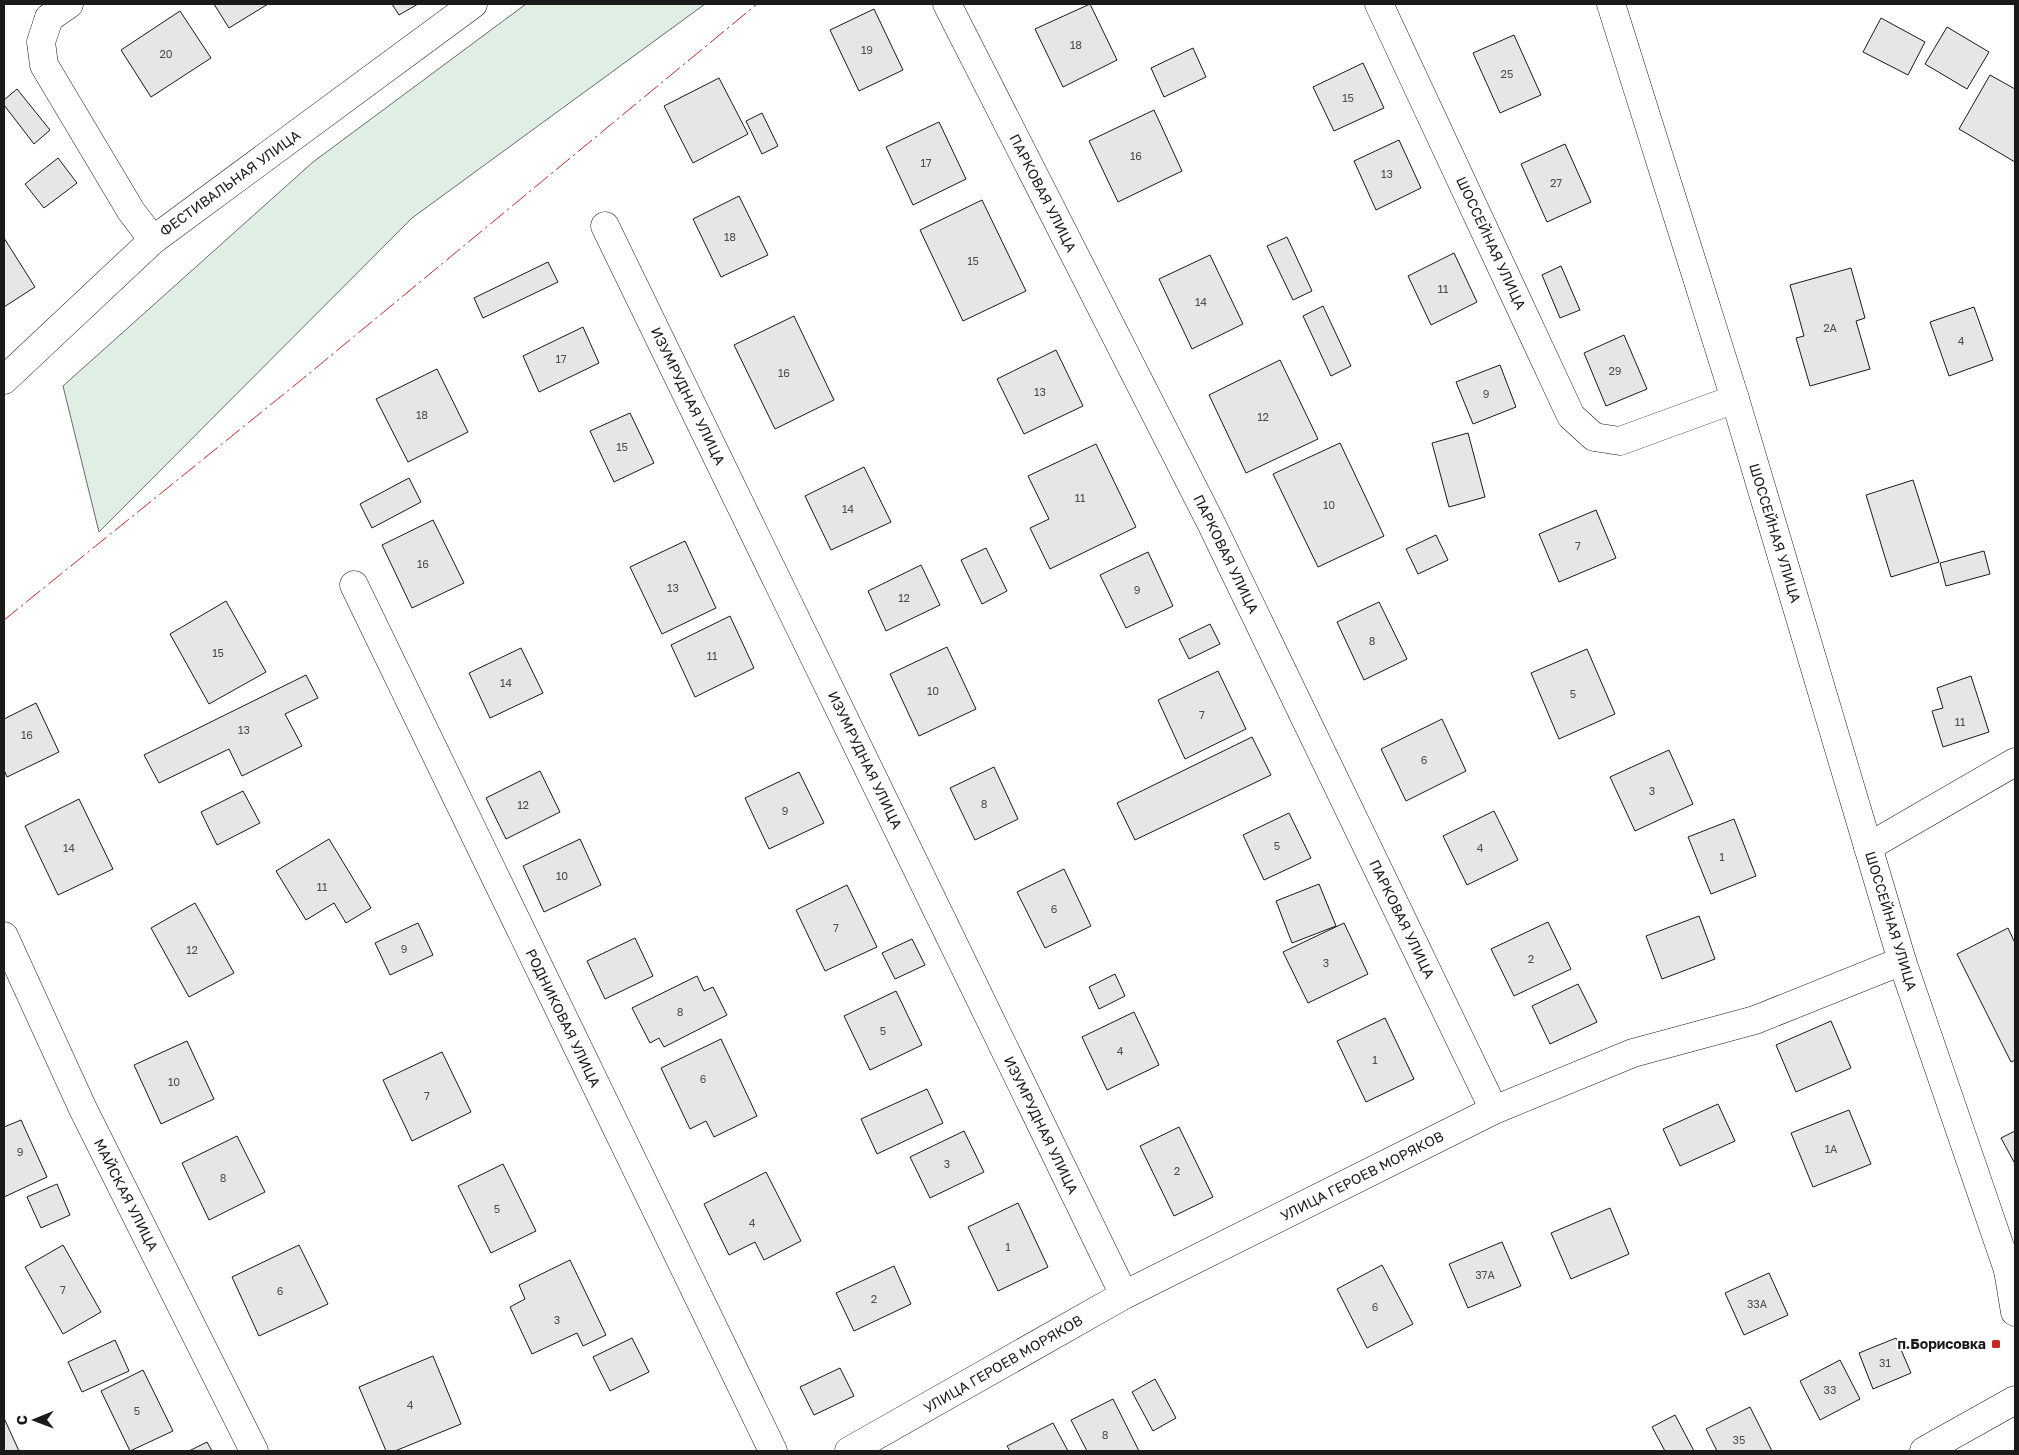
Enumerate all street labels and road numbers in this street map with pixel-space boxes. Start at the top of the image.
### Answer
street label: ФЕСТИВАЛЬНАЯ УЛИЦА [156,125,304,239]
street label: ПАРКОВАЯ УЛИЦА [1006,131,1081,255]
street label: ШОССЕЙНАЯ УЛИЦА [1453,173,1530,313]
street label: ИЗУМРУДНАЯ УЛИЦА [648,324,729,468]
street label: ШОССЕЙНАЯ УЛИЦА [1746,461,1805,605]
street label: ПАРКОВАЯ УЛИЦА [1190,492,1263,617]
street label: ИЗУМРУДНАЯ УЛИЦА [825,688,906,832]
street label: ШОССЕЙНАЯ УЛИЦА [1862,849,1921,993]
street label: ПАРКОВАЯ УЛИЦА [1366,857,1439,982]
street label: РОДНИКОВАЯ УЛИЦА [523,946,605,1090]
street label: ИЗУМРУДНАЯ УЛИЦА [1001,1053,1082,1197]
street label: УЛИЦА ГЕРОЕВ МОРЯКОВ [1277,1127,1446,1224]
street label: МАЙСКАЯ УЛИЦА [91,1136,162,1254]
street label: УЛИЦА ГЕРОЕВ МОРЯКОВ [920,1311,1085,1416]

